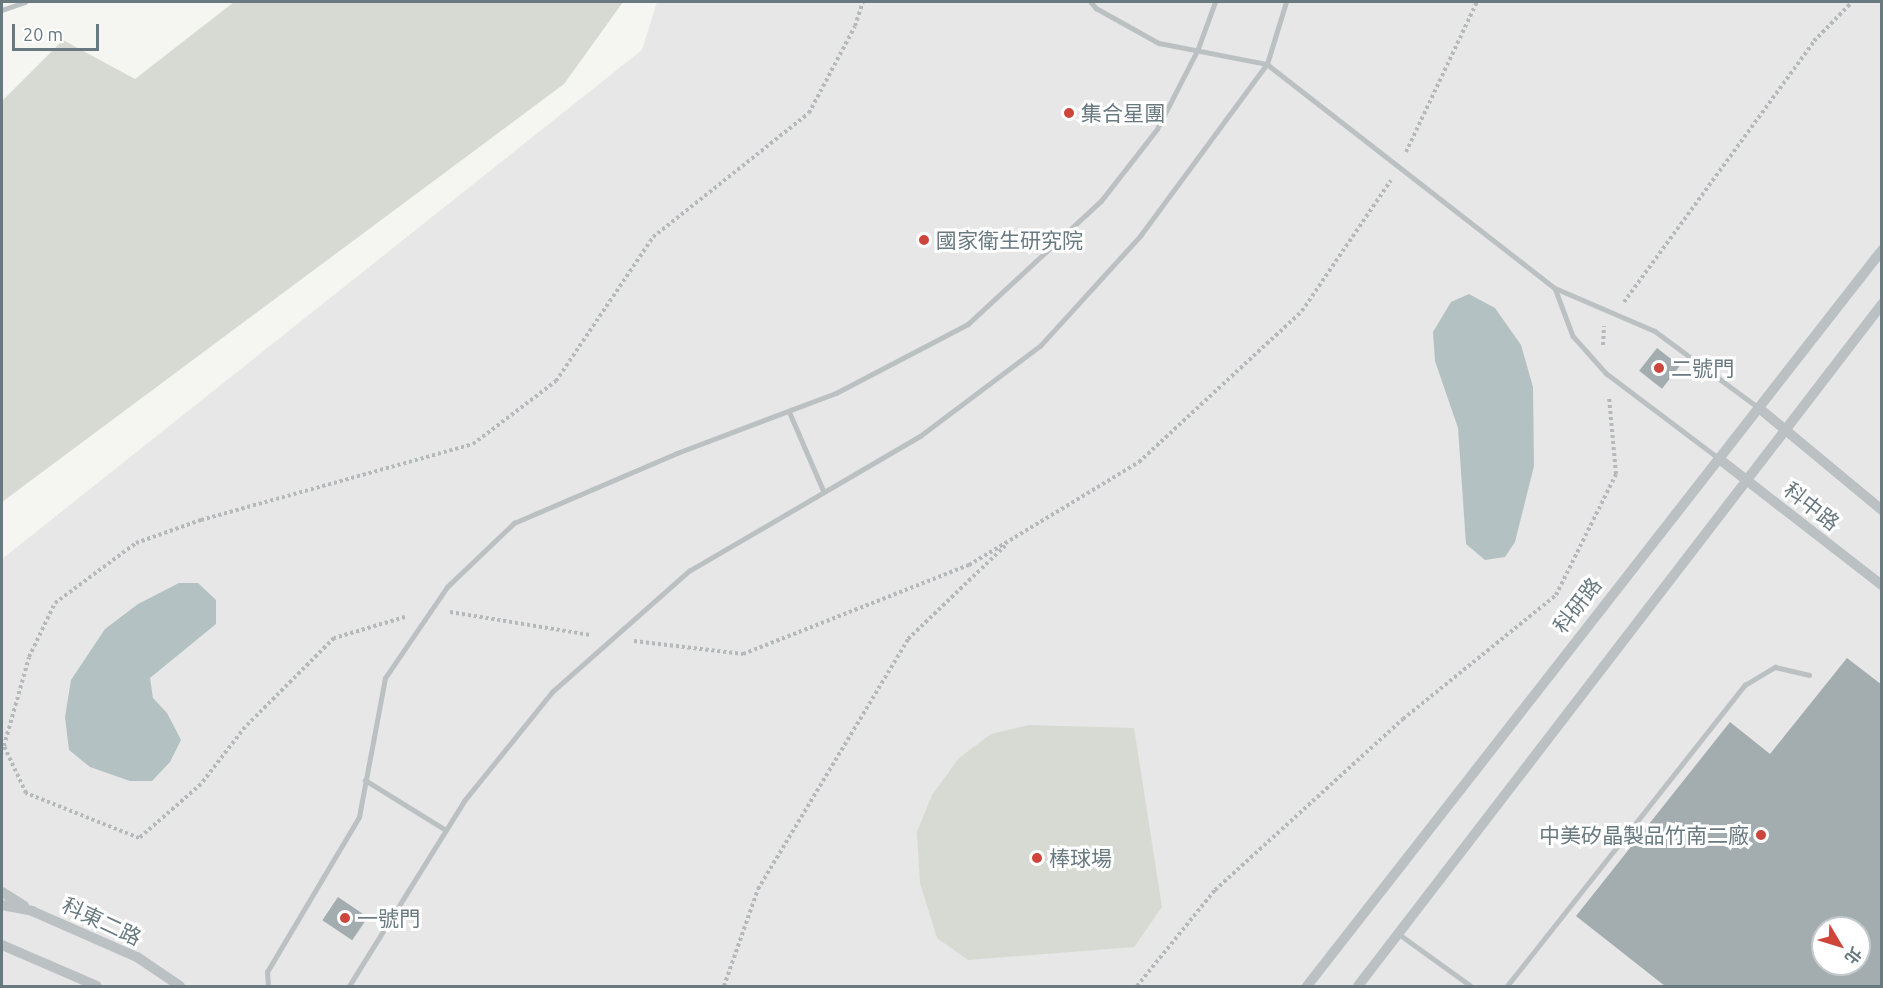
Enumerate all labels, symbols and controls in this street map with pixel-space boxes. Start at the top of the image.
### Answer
scale bar [15,12,102,50]
text: 20 m [23,24,63,44]
place label: 集合星團 [1081,100,1165,126]
marker: 集合星團 [1062,106,1076,120]
place label: 國家衛生研究院 [936,227,1083,253]
marker: 國家衛生研究院 [917,233,931,247]
place label: 二號門 [1671,355,1734,381]
marker: 二號門 [1652,361,1666,375]
street label: 科中路 [1779,477,1845,535]
street label: 科研路 [1548,572,1606,638]
place label: 中美矽晶製品竹南二廠 [1539,822,1749,848]
marker: 中美矽晶製品竹南二廠 [1754,828,1768,842]
place label: 棒球場 [1049,845,1112,871]
marker: 棒球場 [1030,851,1044,865]
street label: 科東二路 [59,892,145,950]
place label: 一號門 [357,905,420,931]
marker: 一號門 [338,911,352,925]
north arrow [1811,916,1871,976]
text: 北 [1842,944,1866,968]

